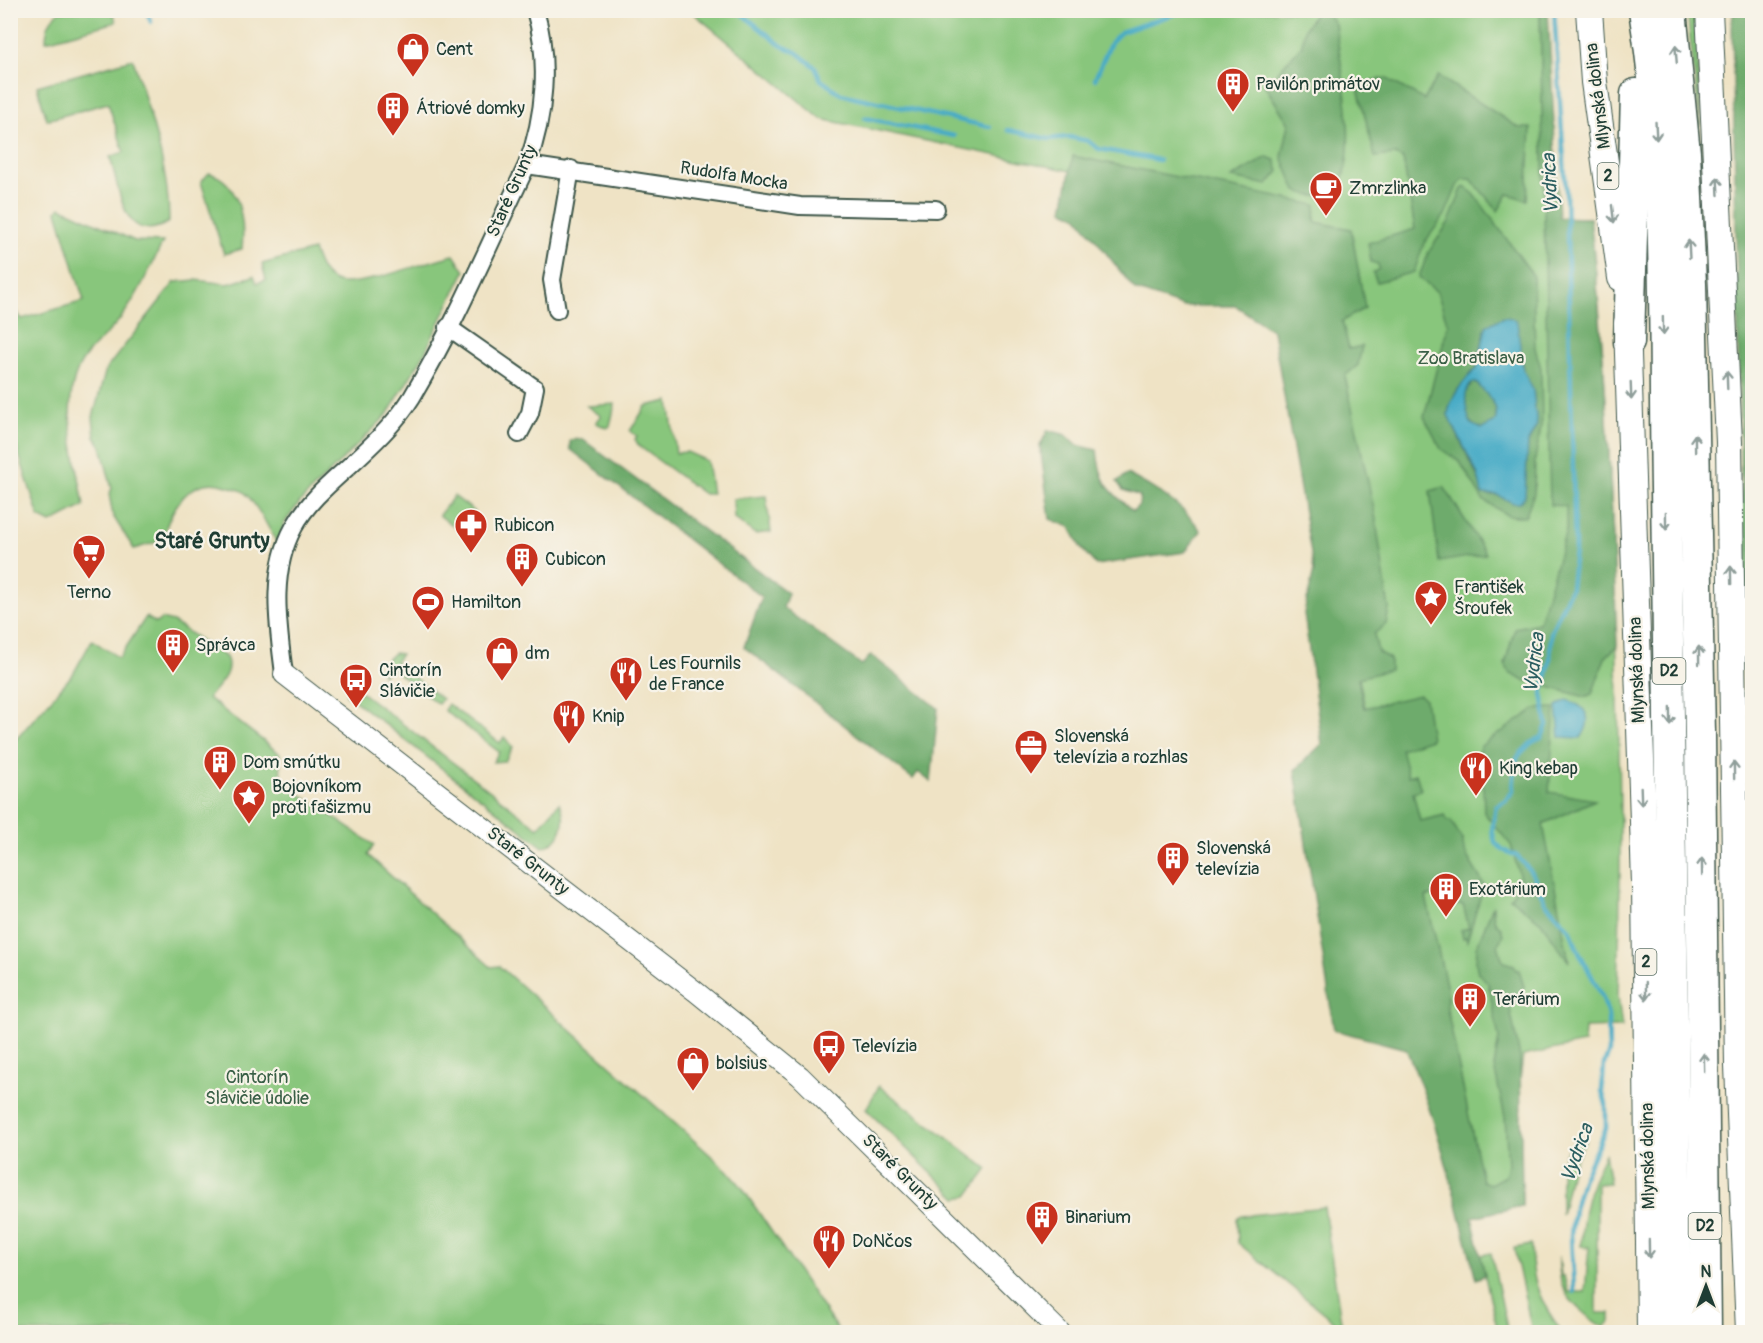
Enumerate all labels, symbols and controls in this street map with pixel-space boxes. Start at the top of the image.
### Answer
shop icon: Cent [395,31,431,78]
place label: Cent [436,38,474,61]
street label: Mlynská dolina [1580,42,1616,150]
one-way arrow [1670,45,1681,64]
building icon: Pavilón primátov [1215,66,1251,113]
place label: Pavilón primátov [1256,73,1380,96]
building icon: Átriové domky [375,90,411,137]
place label: Átriové domky [416,97,525,120]
one-way arrow [1651,121,1662,141]
street label: Staré Grunty [481,141,543,241]
water label: Vydrica [1536,151,1564,215]
street label: Rudolfa Mocka [679,156,789,196]
road number: 2 [1598,163,1618,189]
cafe icon: Zmrzlinka [1308,170,1344,217]
one-way arrow [1712,176,1723,196]
place label: Zmrzlinka [1349,177,1426,200]
one-way arrow [1607,204,1618,224]
one-way arrow [1684,239,1695,259]
one-way arrow [1657,316,1668,336]
park label: Zoo Bratislava [1418,347,1524,370]
one-way arrow [1722,371,1733,391]
one-way arrow [1625,380,1636,400]
one-way arrow [1689,434,1701,454]
pharmacy icon: Rubicon [453,507,489,554]
one-way arrow [1661,511,1672,531]
place label: Rubicon [494,514,554,537]
district label: Staré Grunty [155,528,269,555]
supermarket icon: Terno [71,533,107,580]
building icon: Cubicon [504,541,540,588]
place label: Cubicon [545,548,606,571]
one-way arrow [1725,566,1737,586]
place label: František Šroufek [1454,576,1524,620]
place icon: František Šroufek [1413,579,1449,626]
place label: Terno [67,581,112,604]
sports icon: Hamilton [410,584,446,631]
place label: Hamilton [451,591,521,614]
street label: Mlynská dolina [1624,616,1650,724]
building icon: Správca [155,627,191,674]
water label: Vydrica [1518,630,1550,695]
place label: Správca [196,634,255,657]
shop icon: dm [484,635,520,682]
place label: dm [525,642,550,665]
one-way arrow [1693,645,1705,665]
place label: Les Fournils de France [649,652,741,696]
restaurant icon: Les Fournils de France [608,655,644,702]
road number: D2 [1652,658,1686,684]
place label: Cintorín Slávičie [379,659,442,703]
bus stop icon: Cintorín Slávičie [338,662,374,709]
restaurant icon: Knip [551,698,587,745]
place label: Knip [592,705,625,728]
one-way arrow [1664,706,1676,726]
place label: Slovenská televízia a rozhlas [1053,725,1188,769]
office icon: Slovenská televízia a rozhlas [1013,728,1049,775]
building icon: Dom smútku [202,744,238,791]
restaurant icon: King kebap [1458,750,1494,797]
place label: Dom smútku [243,751,340,774]
place label: King kebap [1499,757,1578,780]
one-way arrow [1728,761,1740,781]
place label: Bojovníkom proti fašizmu [272,775,371,819]
place icon: Bojovníkom proti fašizmu [231,778,267,825]
one-way arrow [1636,786,1647,806]
street label: Staré Grunty [482,822,574,901]
place label: Slovenská televízia [1195,837,1271,881]
building icon: Slovenská televízia [1155,840,1191,887]
one-way arrow [1696,858,1708,878]
building icon: Exotárium [1428,871,1464,918]
place label: Exotárium [1469,878,1546,901]
road number: 2 [1636,949,1656,975]
building icon: Terárium [1452,981,1488,1028]
one-way arrow [1640,981,1652,1001]
place label: Terárium [1493,988,1560,1011]
bus stop icon: Televízia [811,1028,847,1075]
place label: Televízia [852,1035,917,1058]
shop icon: bolsius [675,1045,711,1092]
place label: bolsius [716,1052,767,1075]
one-way arrow [1698,1052,1710,1072]
park label: Cintorín Slávičie údolie [205,1066,309,1110]
street label: Mlynská dolina [1636,1102,1660,1210]
water label: Vydrica [1555,1119,1600,1186]
street label: Staré Grunty [857,1129,943,1215]
building icon: Binarium [1024,1199,1060,1246]
place label: Binarium [1065,1206,1131,1229]
road number: D2 [1688,1213,1722,1239]
restaurant icon: DoNčos [811,1223,847,1270]
place label: DoNčos [852,1230,912,1253]
one-way arrow [1643,1239,1655,1259]
north arrow [1676,1256,1736,1316]
text: N [1701,1262,1712,1282]

